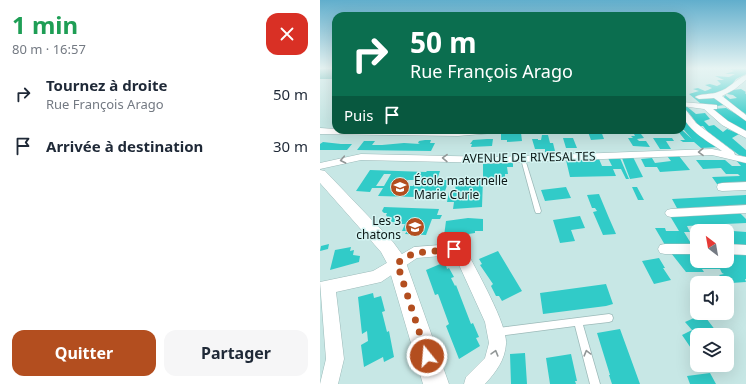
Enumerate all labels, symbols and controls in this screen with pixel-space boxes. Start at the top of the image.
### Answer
text: 1 min [12,8,78,41]
button: close [266,13,308,55]
text: 50 m [410,23,477,61]
icon: right [344,28,396,80]
text: 80 m · 16:57 [12,40,86,58]
text: Rue François Arago [410,59,573,83]
text: Tournez à droite [46,75,167,95]
icon: right [12,83,34,105]
text: 50 m [273,84,308,104]
text: Rue François Arago [46,95,164,113]
icon: arrive [381,104,403,126]
text: Puis [344,105,373,125]
icon: arrive [12,135,34,157]
text: Arrivée à destination [46,136,203,156]
text: 30 m [273,136,308,156]
street label: AVENUE DE RIVESALTES [462,147,596,167]
one-way arrow [698,148,704,156]
one-way arrow [442,154,448,162]
one-way arrow [340,155,347,163]
place label: École maternelle Marie Curie [414,172,508,203]
school or university icon: École maternelle Marie Curie [389,176,411,198]
place label: Les 3 chatons [356,212,401,243]
school or university icon: Les 3 chatons [404,216,426,238]
north arrow [690,224,734,268]
map controls [690,224,734,372]
pin [437,232,471,266]
icon: arrive [443,238,465,260]
button: sound [690,276,734,320]
button: layers [690,328,734,372]
button: Quitter [12,330,156,376]
button: Partager [164,330,308,376]
position arrow [406,335,448,377]
one-way arrow [490,349,499,356]
one-way arrow [583,350,592,357]

